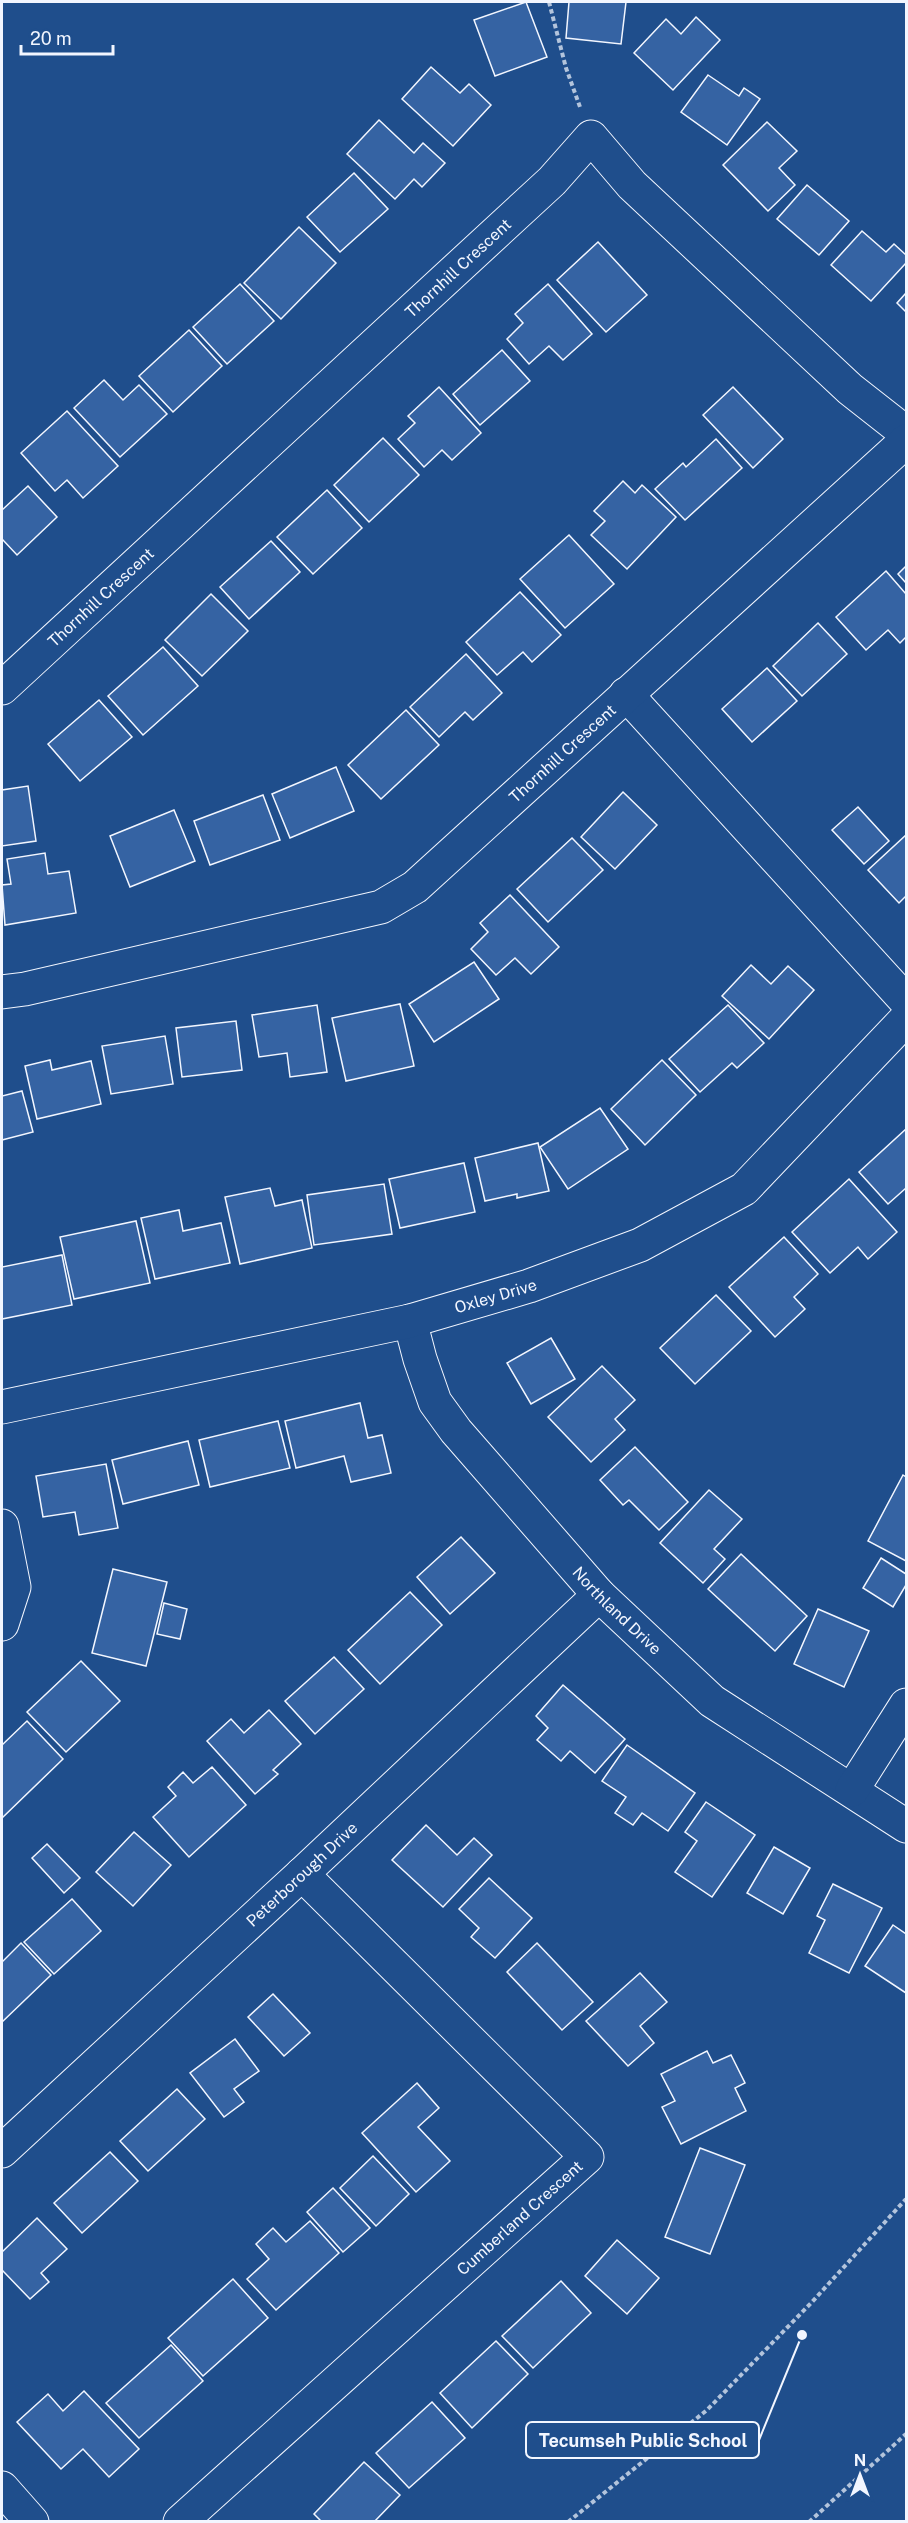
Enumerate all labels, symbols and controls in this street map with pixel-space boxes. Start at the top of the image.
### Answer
scale bar [21,18,112,56]
text: 20 m [30,28,72,49]
street label: Thornhill Crescent [401,215,515,322]
street label: Thornhill Crescent [44,544,158,651]
street label: Thornhill Crescent [506,700,620,807]
street label: Oxley Drive [452,1275,539,1317]
street label: Northland Drive [569,1563,665,1659]
street label: Peterborough Drive [243,1818,361,1931]
street label: Cumberland Crescent [453,2157,587,2279]
callout: Tecumseh Public School [526,2422,759,2458]
text: Tecumseh Public School [539,2430,747,2451]
north arrow [830,2445,890,2505]
text: N [854,2451,866,2470]

